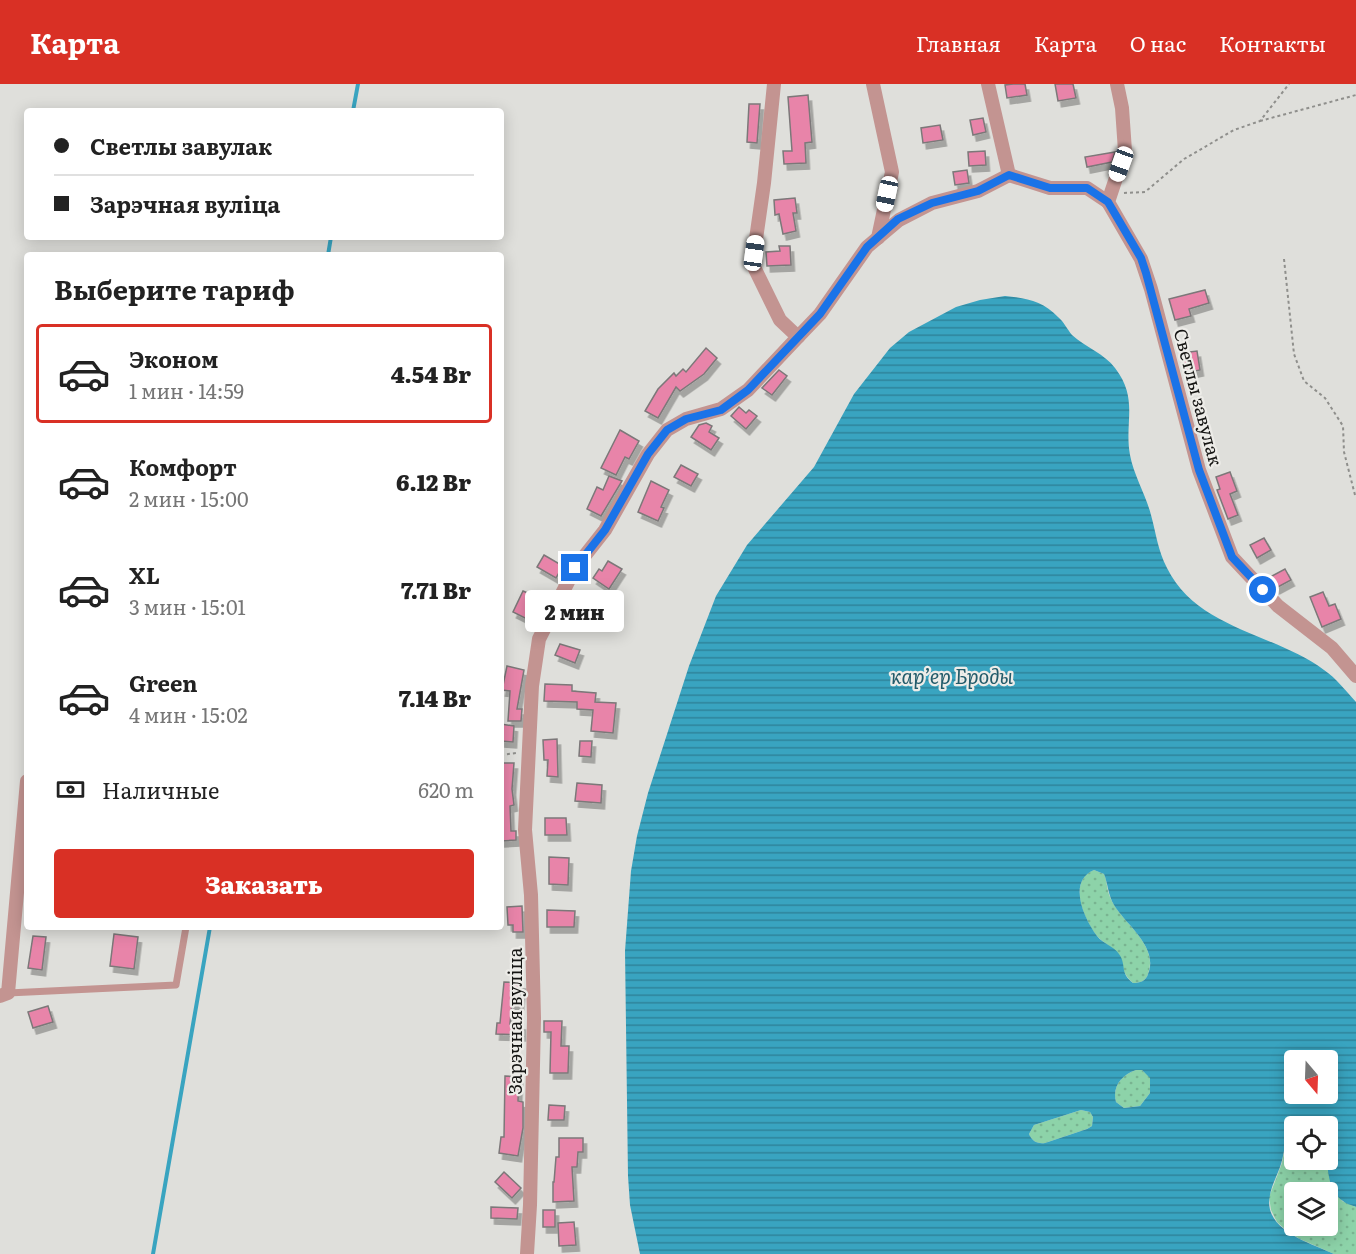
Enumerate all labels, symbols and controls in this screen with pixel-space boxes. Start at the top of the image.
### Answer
text: Карта [30,21,120,63]
text: Главная [916,27,1001,58]
text: Карта [1034,27,1097,58]
text: О нас [1130,27,1186,58]
text: Контакты [1219,27,1326,58]
text: Светлы завулак [90,129,272,162]
car [1106,144,1136,184]
car [874,175,900,213]
text: Зарэчная вуліца [90,187,280,220]
car [743,234,765,272]
text: Выберите тариф [54,268,295,308]
street label: Светлы завулак [1168,325,1230,469]
text: Эконом [129,342,218,375]
icon: car [57,347,111,401]
text: 4.54 Br [391,357,471,390]
text: 1 мин · 14:59 [129,375,244,405]
text: Комфорт [129,450,237,483]
icon: car [57,455,111,509]
text: 6.12 Br [396,465,471,498]
text: 2 мин · 15:00 [129,483,248,513]
route end [561,554,588,581]
text: XL [129,558,160,591]
icon: car [57,563,111,617]
text: 7.71 Br [401,573,471,606]
route start [1249,576,1276,603]
callout: 2 мин [526,589,624,631]
text: 3 мин · 15:01 [129,591,246,621]
text: 2 мин [545,596,604,626]
water label: карʼер Броды [891,660,1013,690]
text: Green [129,666,198,699]
icon: car [57,671,111,725]
text: 7.14 Br [398,681,471,714]
text: 4 мин · 15:02 [129,699,248,729]
icon: cash [54,773,87,806]
text: Наличные [102,773,220,806]
text: 620 m [418,774,474,804]
button: Заказать [54,849,474,918]
street label: Зарэчная вуліца [501,947,528,1094]
north arrow [1284,1050,1338,1104]
map controls [1284,1050,1338,1236]
button: locate [1284,1116,1338,1170]
button: layers [1284,1182,1338,1236]

